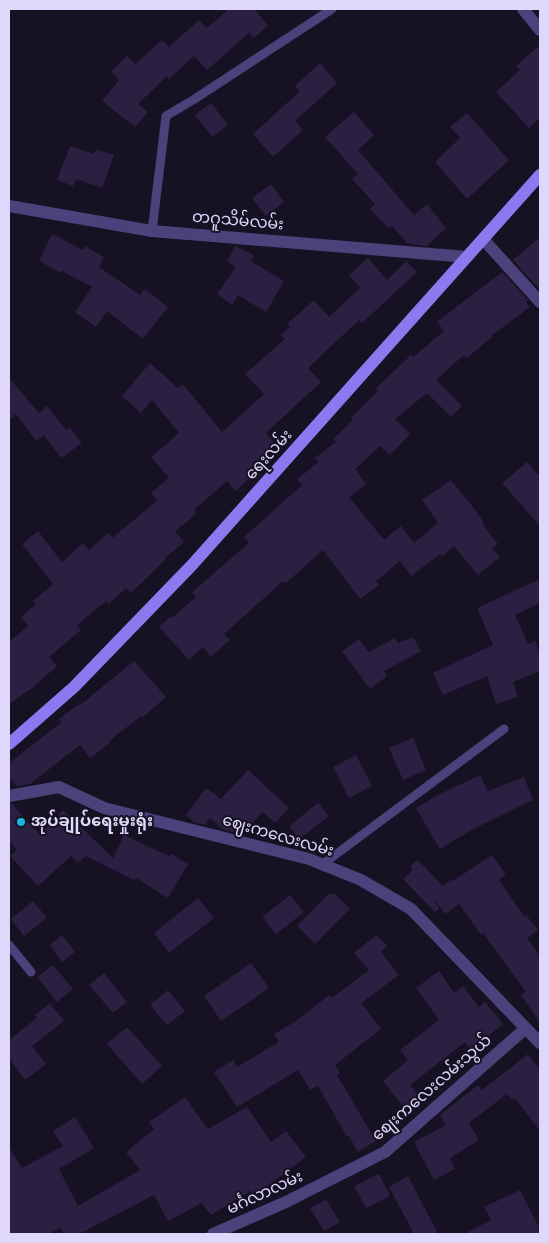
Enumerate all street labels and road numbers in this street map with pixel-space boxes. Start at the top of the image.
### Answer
street label: တဂူသိမ်လမ်း [191,207,285,235]
street label: ရေးလမ်း [242,426,296,484]
street label: ဈေးကလေးလမ်း [220,811,336,861]
street label: စျေးကလေးလမ်းသွယ် [368,1031,496,1145]
street label: မင်္ဂလာလမ်း [224,1167,306,1219]

